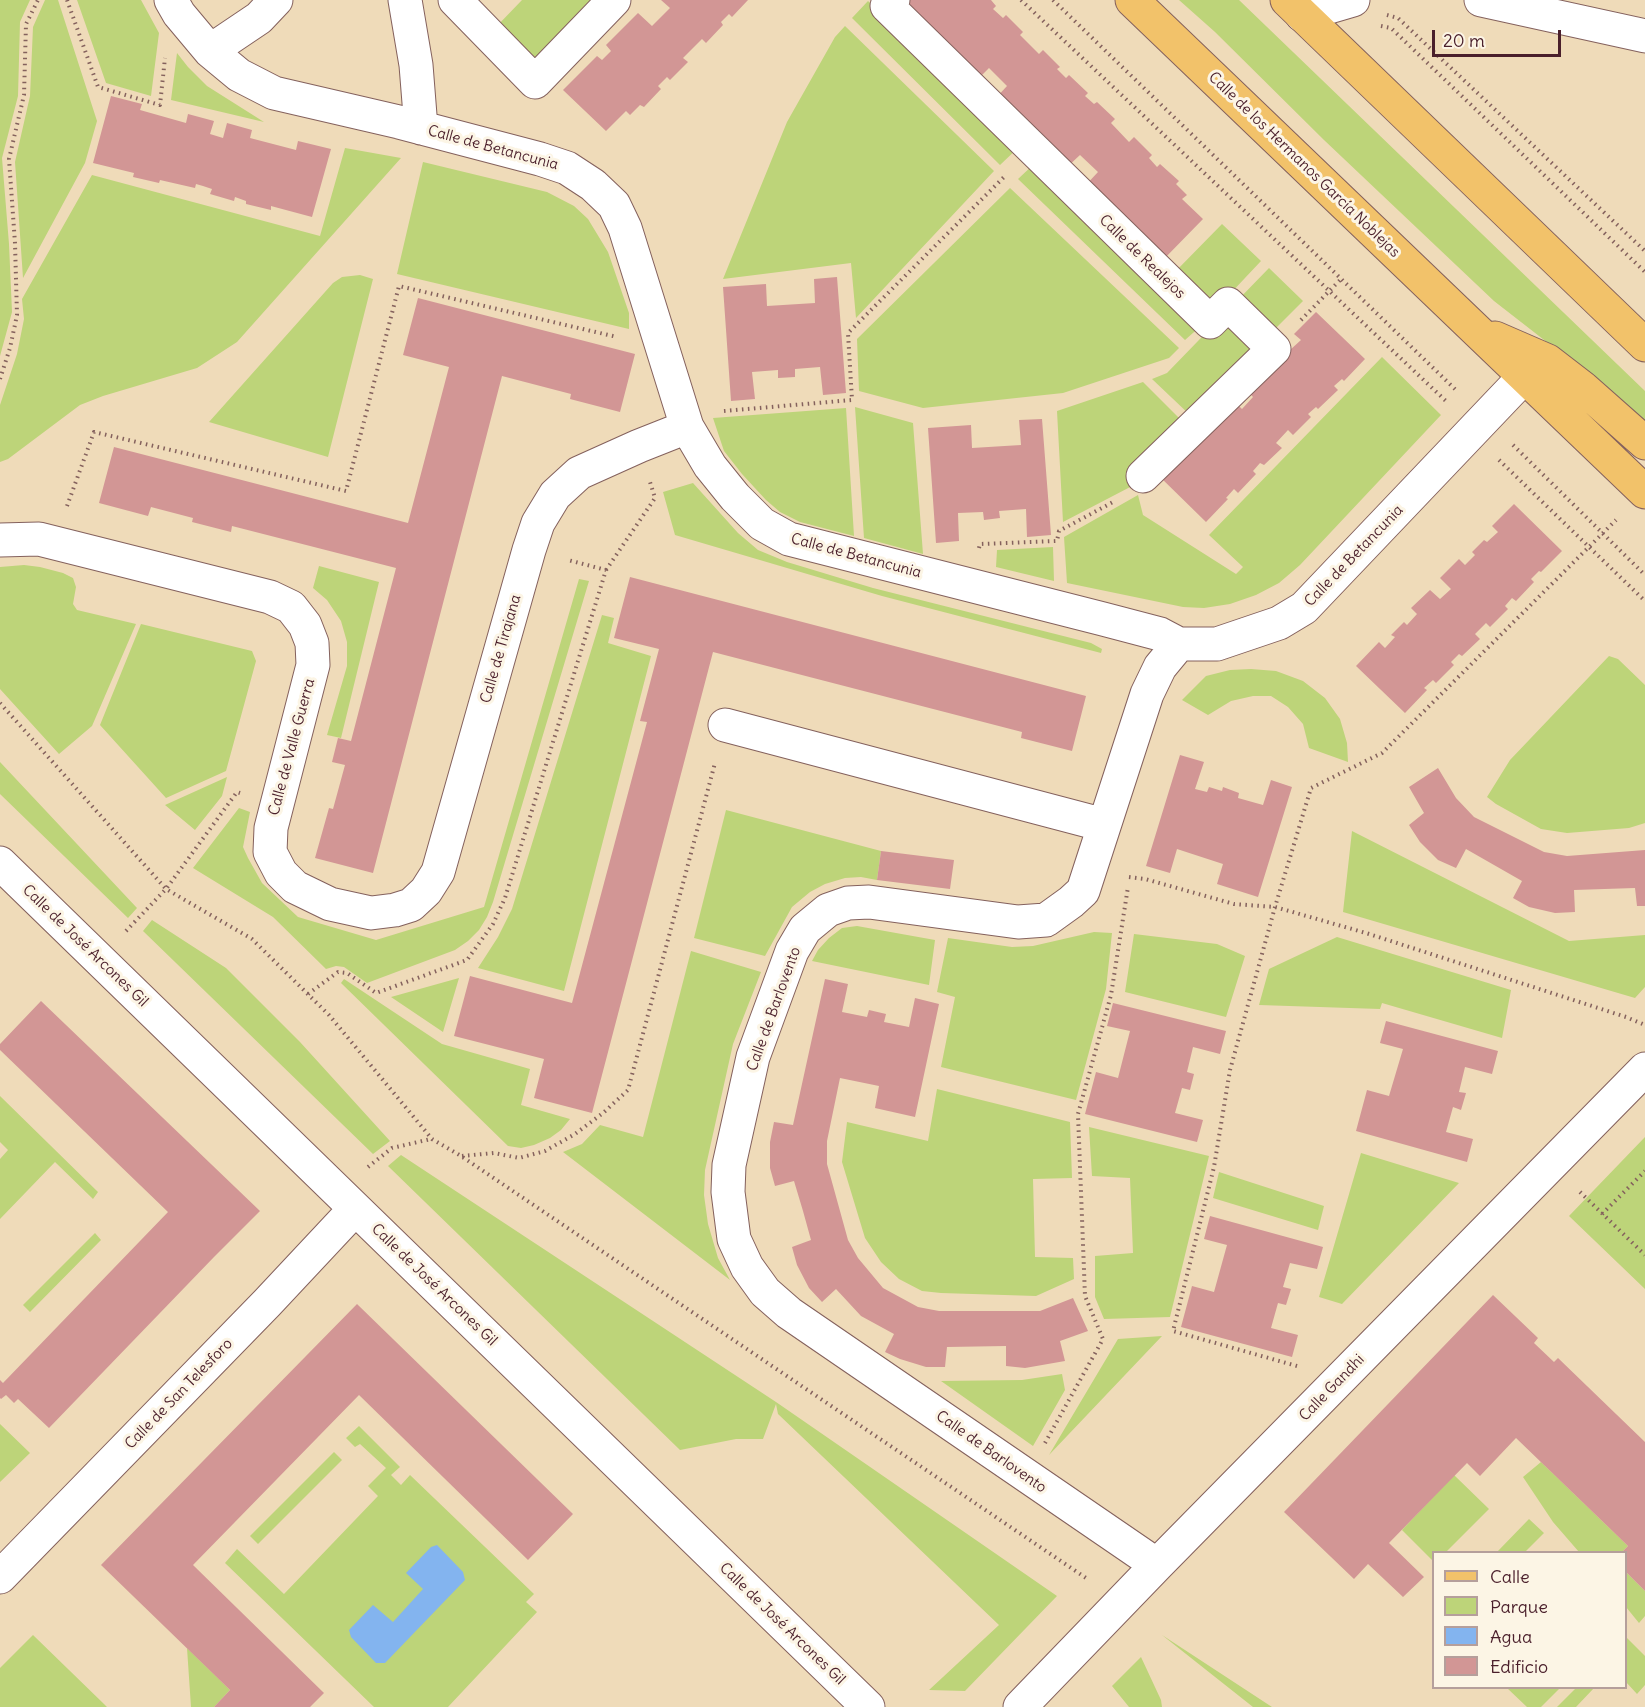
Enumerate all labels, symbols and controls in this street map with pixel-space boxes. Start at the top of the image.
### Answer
scale bar [1435,18,1564,56]
text: 20 m [1443,29,1485,52]
street label: Calle de los Hermanos García Noblejas [1205,69,1403,261]
street label: Calle de Betancunia [426,122,560,174]
street label: Calle de Realejos [1095,211,1189,303]
street label: Calle de Betancunia [1301,501,1407,611]
street label: Calle de Betancunia [789,530,923,582]
street label: Calle de Tirajana [477,593,525,705]
street label: Calle de Valle Guerra [265,677,319,817]
street label: Calle de José Arcones Gil [18,881,152,1011]
street label: Calle de Barlovento [743,944,805,1074]
street label: Calle de José Arcones Gil [367,1220,501,1350]
street label: Calle de San Telesforo [121,1335,237,1453]
street label: Calle Gandhi [1296,1351,1368,1425]
street label: Calle de Barlovento [932,1407,1050,1497]
legend [1432,1551,1627,1689]
street label: Calle de José Arcones Gil [715,1559,849,1689]
text: Calle [1490,1565,1530,1588]
text: Parque [1490,1595,1548,1618]
text: Agua [1490,1625,1532,1648]
text: Edificio [1490,1655,1548,1678]

